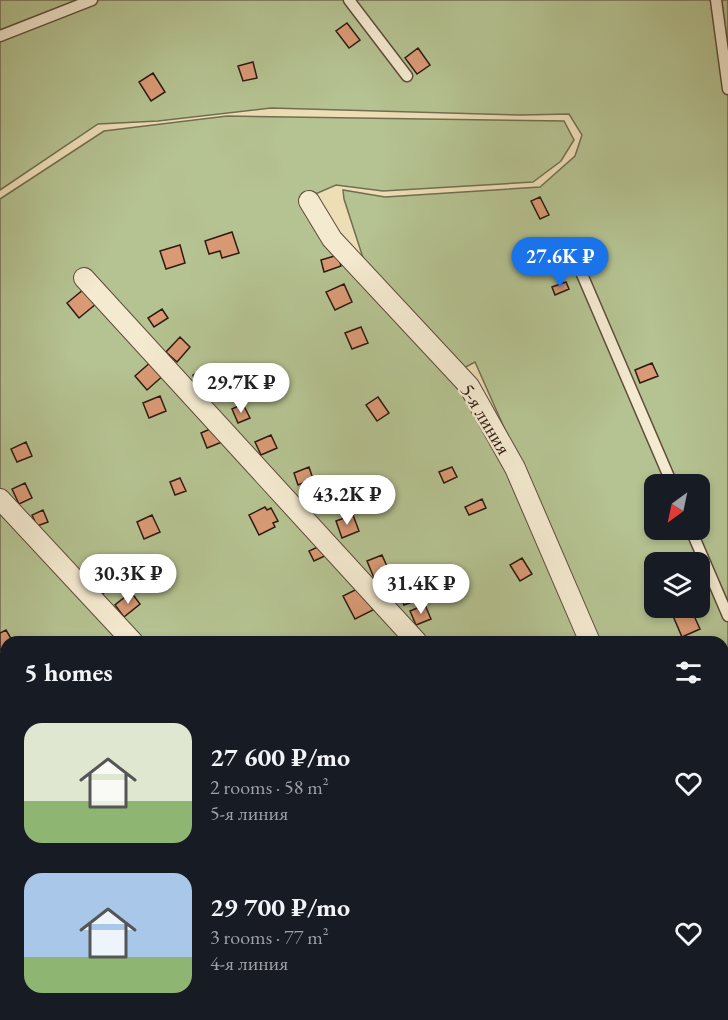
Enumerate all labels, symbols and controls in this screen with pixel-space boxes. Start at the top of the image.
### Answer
pin: 27.6K ₽ [505,237,615,288]
text: 27.6K ₽ [526,243,594,269]
pin: 29.7K ₽ [186,363,296,414]
text: 29.7K ₽ [207,369,275,395]
street label: 5-я линия [455,379,517,459]
north arrow [644,474,710,540]
map controls [644,474,710,618]
pin: 43.2K ₽ [292,475,402,526]
text: 43.2K ₽ [313,481,381,507]
button: layers [644,552,710,618]
pin: 30.3K ₽ [73,554,183,605]
text: 30.3K ₽ [94,560,162,586]
pin: 31.4K ₽ [366,564,476,615]
text: 31.4K ₽ [387,570,455,596]
text: 5 homes [24,655,113,689]
icon: filters [672,656,705,689]
text: 27 600 ₽/mo [210,740,350,774]
icon: home [72,747,144,819]
icon: heart [672,767,705,800]
text: 2 rooms · 58 m² [210,774,329,800]
text: 5-я линия [210,800,288,826]
text: 29 700 ₽/mo [210,890,350,924]
icon: home [72,897,144,969]
icon: heart [672,917,705,950]
text: 3 rooms · 77 m² [210,924,329,950]
text: 4-я линия [210,950,288,976]

